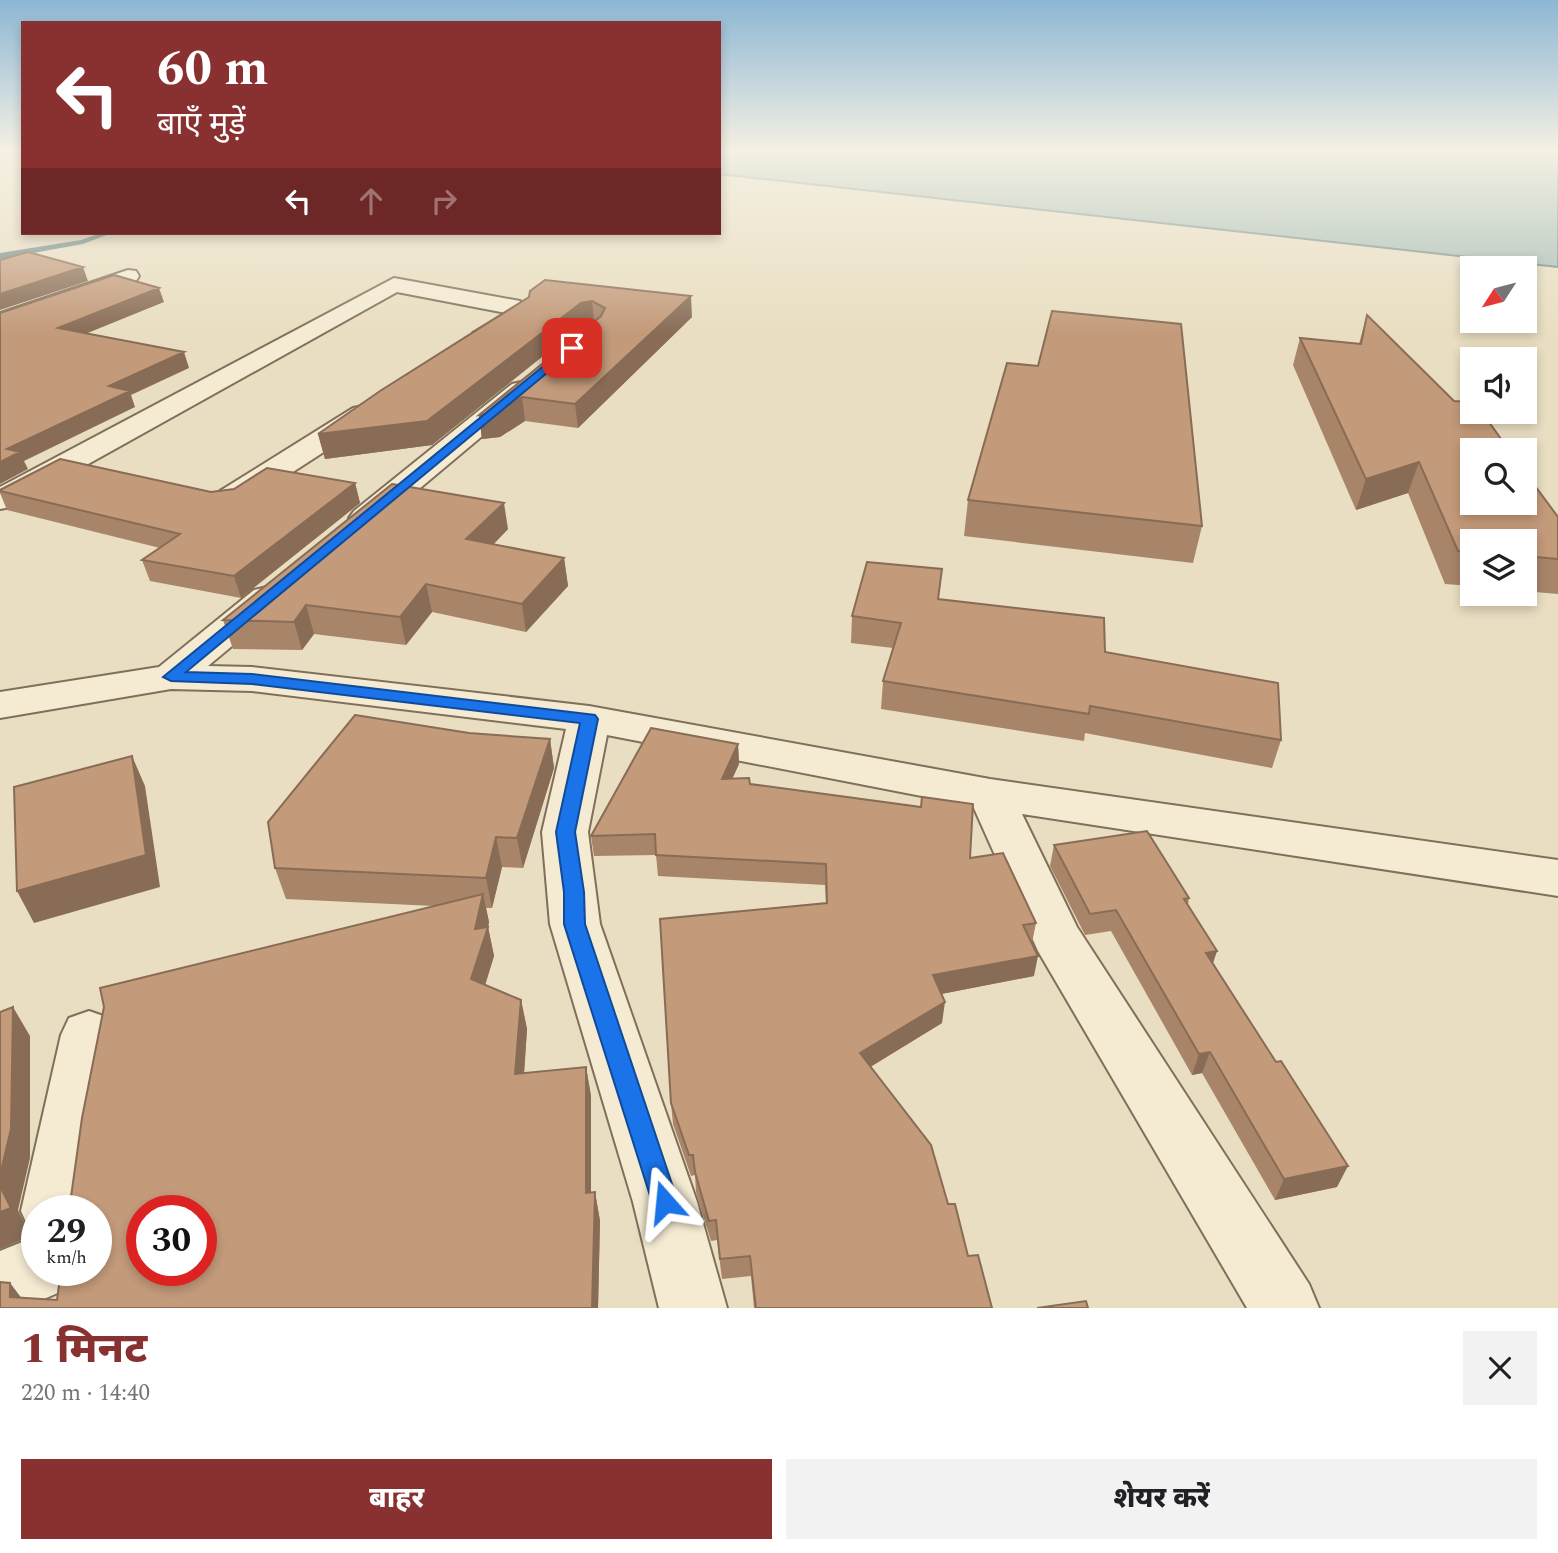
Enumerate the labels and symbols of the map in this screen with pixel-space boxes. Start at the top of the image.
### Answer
north arrow [1460,256,1536,332]
pin [542,318,602,378]
position arrow [628,1165,702,1239]
speed limit sign: 30 [126,1195,217,1286]

